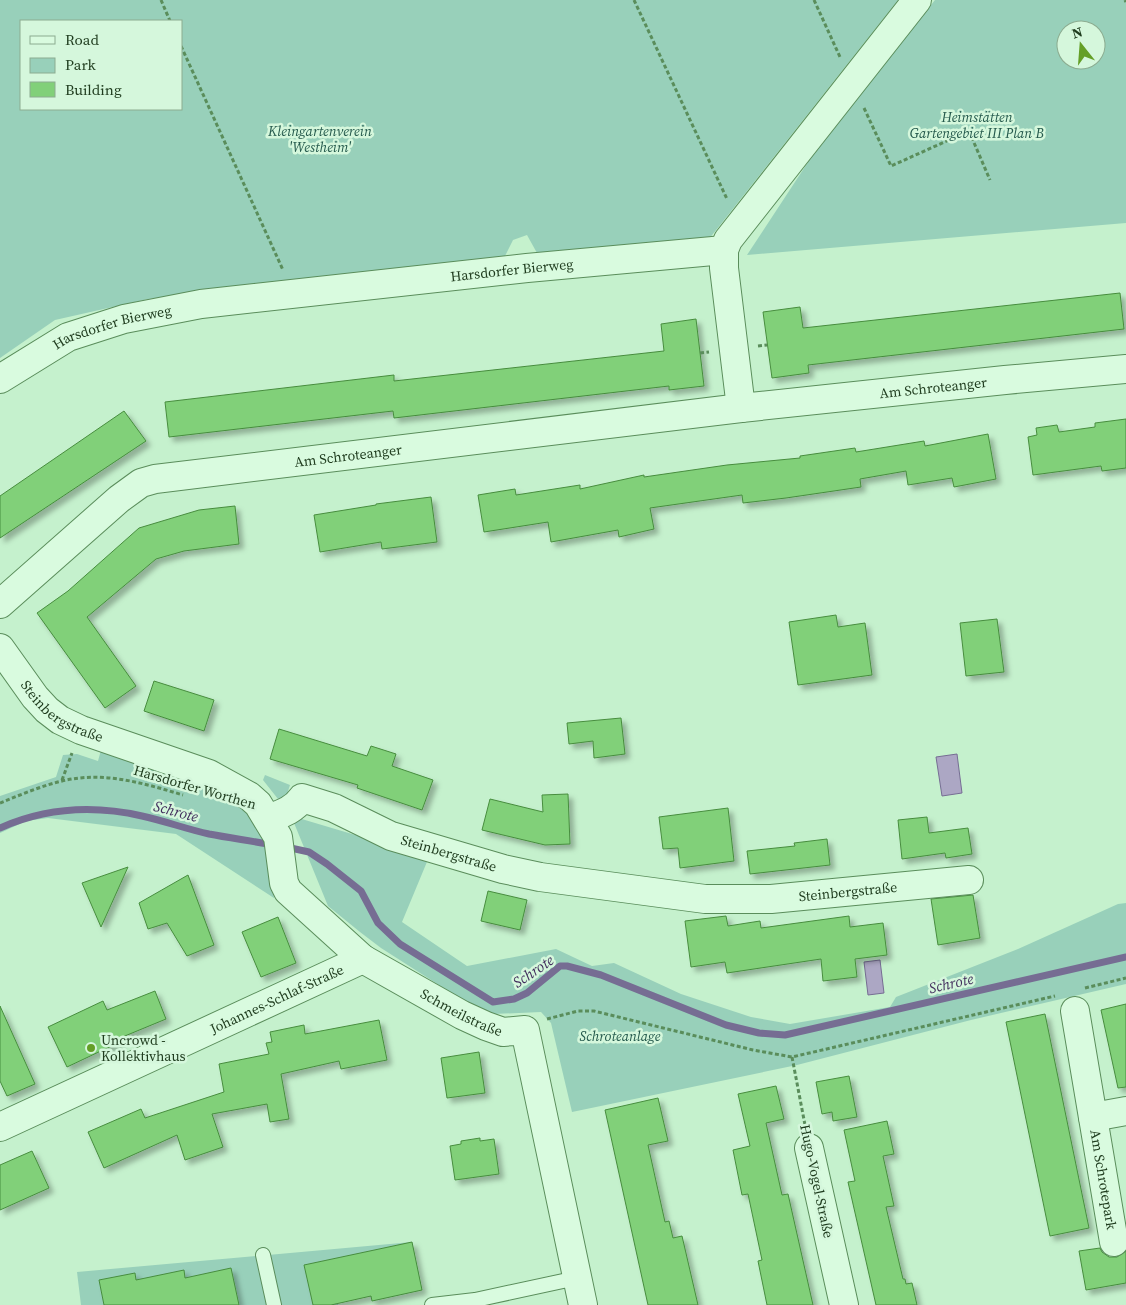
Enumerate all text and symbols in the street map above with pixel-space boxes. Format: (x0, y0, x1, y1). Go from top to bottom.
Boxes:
legend (20, 20, 182, 110)
north arrow (1056, 20, 1106, 70)
text: N (1069, 22, 1085, 44)
text: Road (65, 29, 99, 50)
text: Park (65, 54, 97, 75)
text: Building (65, 79, 122, 100)
park label: Heimstätten Gartengebiet III Plan B (910, 107, 1044, 143)
park label: Kleingartenverein 'Westheim' (267, 121, 372, 157)
street label: Harsdorfer Bierweg (449, 254, 574, 286)
street label: Harsdorfer Bierweg (49, 300, 173, 354)
street label: Am Schroteanger (878, 372, 988, 403)
street label: Am Schroteanger (293, 439, 403, 472)
street label: Steinbergstraße (16, 676, 106, 747)
street label: Harsdorfer Worthen (131, 760, 259, 814)
water label: Schrote (151, 795, 201, 827)
street label: Steinbergstraße (399, 830, 499, 877)
street label: Steinbergstraße (798, 877, 898, 906)
water label: Schrote (508, 950, 558, 992)
street label: Johannes-Schlaf-Straße (206, 959, 347, 1039)
water label: Schrote (927, 968, 975, 998)
street label: Schmeilstraße (417, 984, 505, 1041)
park label: Schroteanlage (580, 1026, 661, 1046)
place label: Uncrowd - Kollektivhaus (101, 1030, 186, 1066)
marker: Uncrowd - Kollektivhaus (85, 1042, 97, 1054)
street label: Hugo-Vogel-Straße (795, 1122, 839, 1240)
street label: Am Schrotepark (1085, 1128, 1122, 1231)

